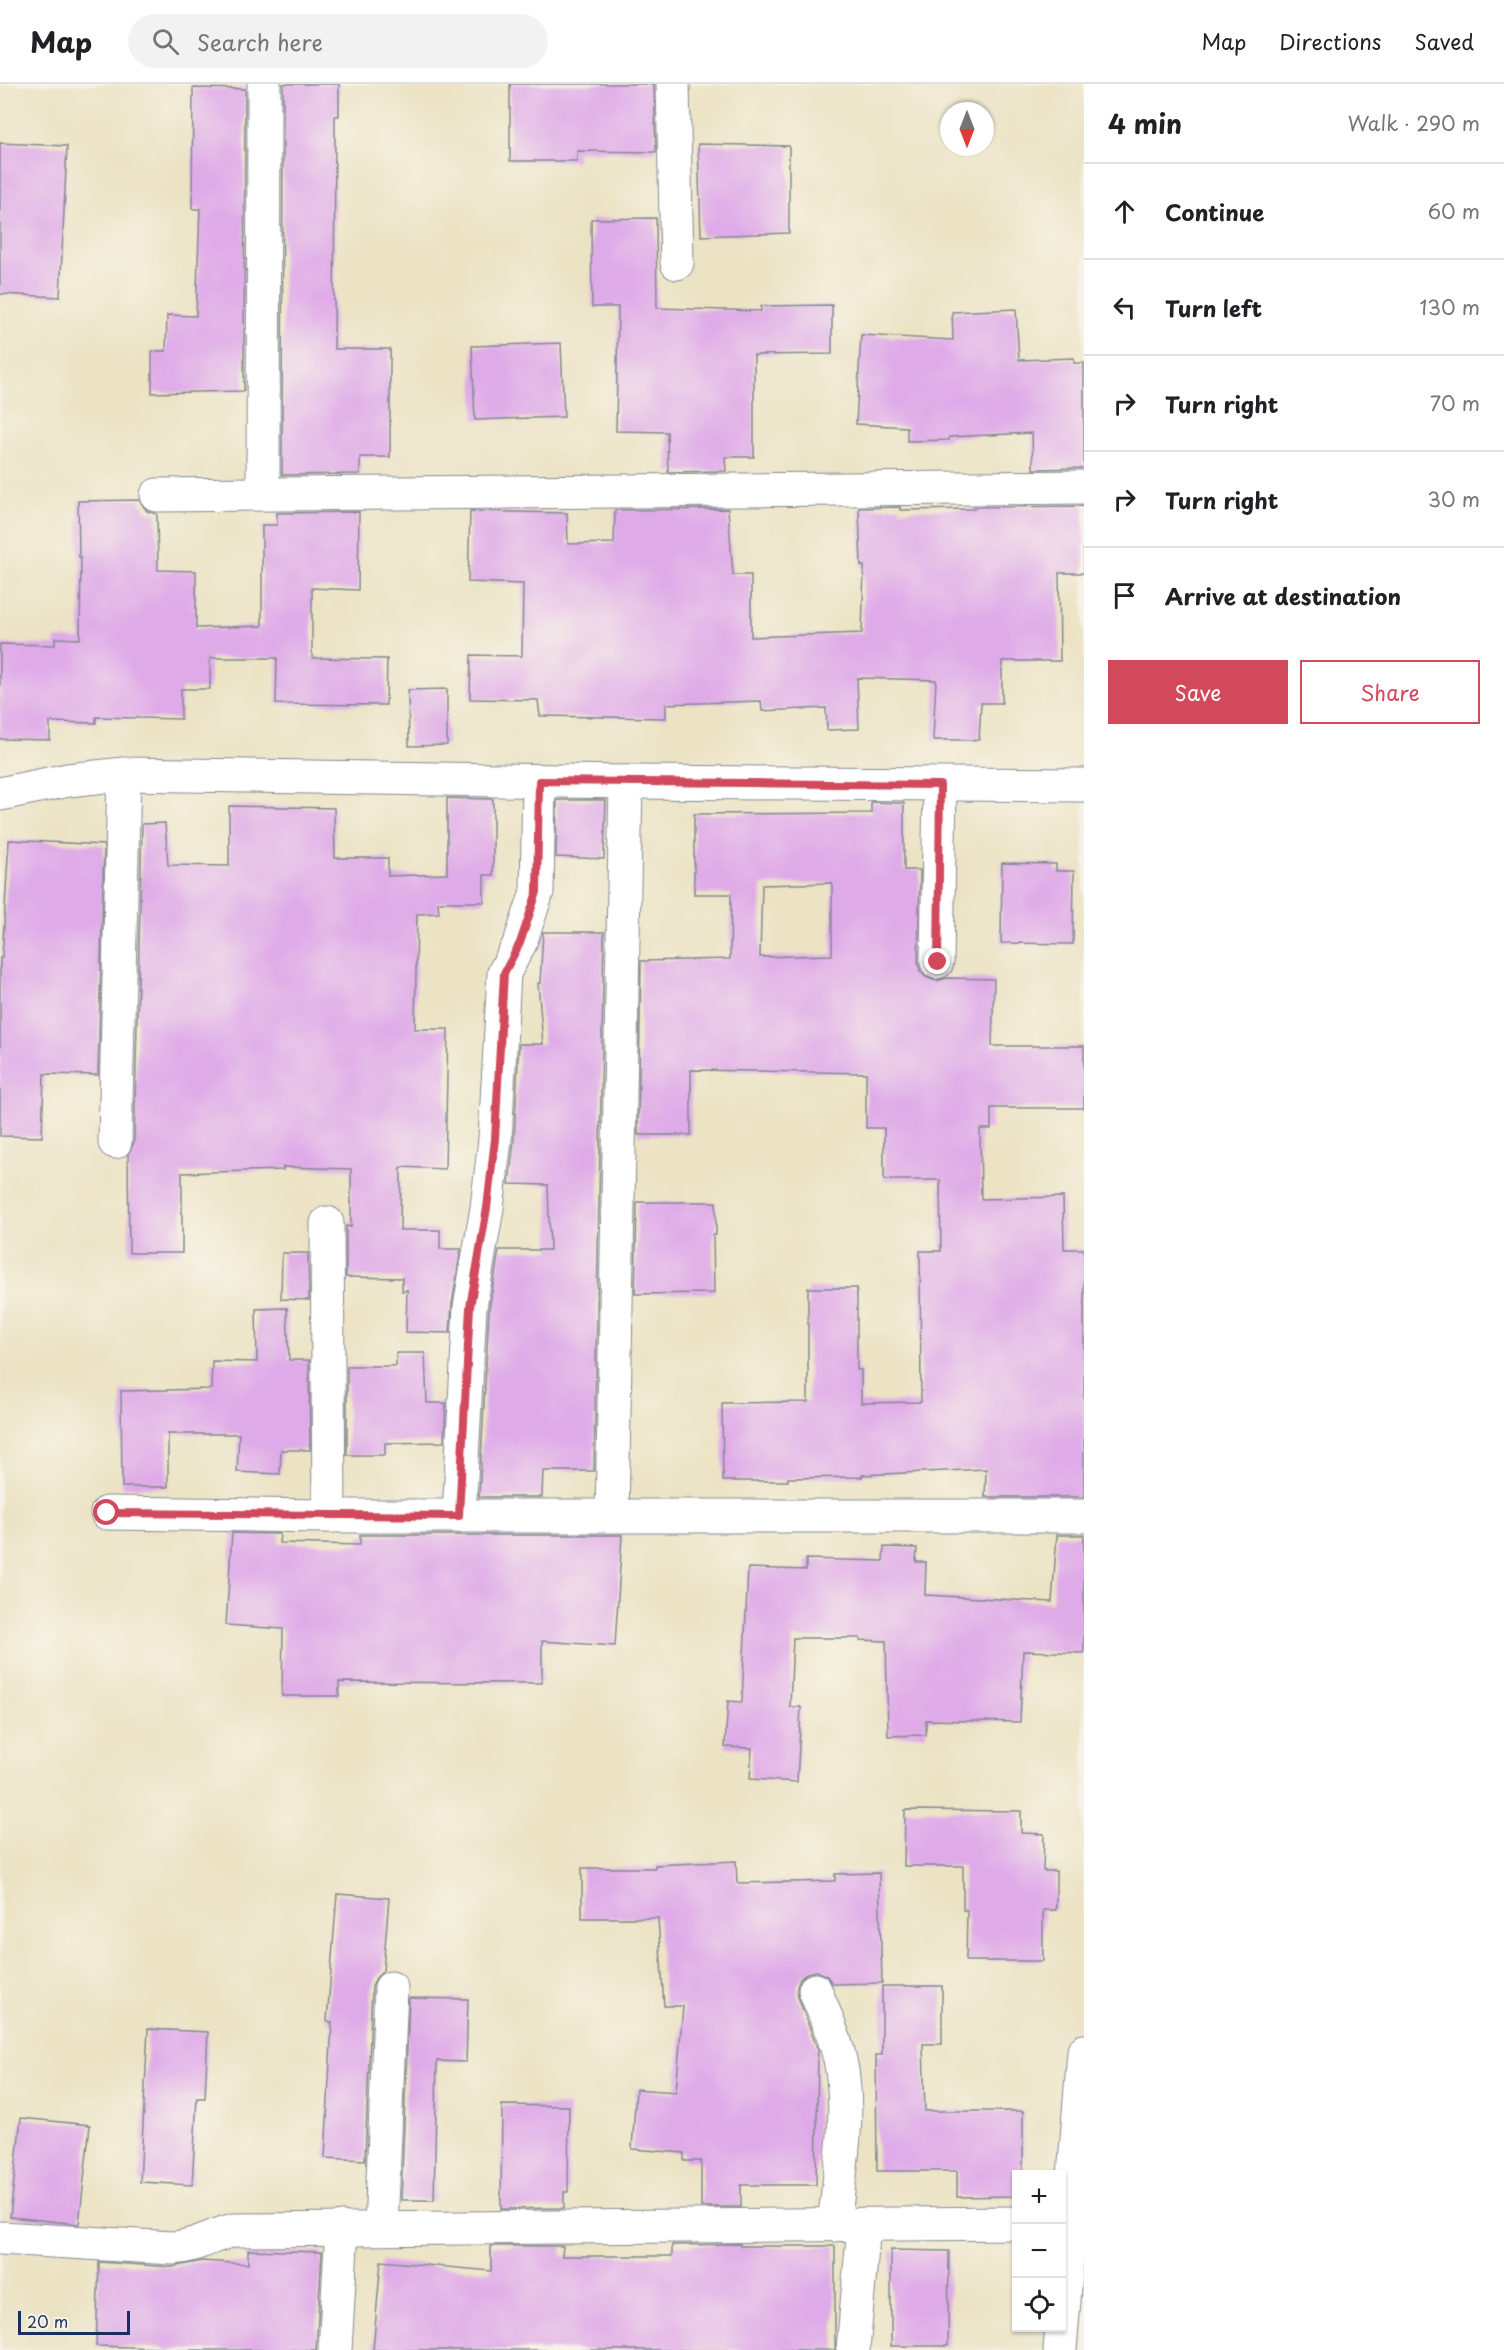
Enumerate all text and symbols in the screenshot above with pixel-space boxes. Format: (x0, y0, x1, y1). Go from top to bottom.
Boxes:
search box (128, 14, 548, 68)
text: Map (30, 20, 92, 63)
icon: search (149, 25, 182, 58)
text: Search here (197, 25, 323, 58)
text: Map (1201, 25, 1246, 57)
text: Directions (1279, 25, 1381, 57)
text: Saved (1414, 25, 1474, 57)
north arrow (940, 102, 994, 156)
text: 4 min (1108, 104, 1182, 143)
text: Walk · 290 m (1348, 108, 1480, 138)
icon: ahead (1108, 195, 1141, 228)
text: Continue (1165, 195, 1264, 228)
text: 60 m (1428, 196, 1480, 226)
icon: left (1108, 291, 1141, 324)
text: Turn left (1165, 291, 1262, 324)
text: 130 m (1420, 292, 1480, 322)
icon: right (1108, 387, 1141, 420)
text: Turn right (1165, 387, 1278, 420)
text: 70 m (1430, 388, 1480, 418)
icon: right (1108, 483, 1141, 516)
text: Turn right (1165, 483, 1278, 516)
text: 30 m (1427, 484, 1480, 514)
icon: arrive (1108, 579, 1141, 612)
text: Arrive at destination (1165, 579, 1401, 612)
button: Save (1108, 660, 1288, 724)
button: Share (1300, 660, 1480, 724)
route end (924, 948, 950, 974)
route start (93, 1499, 119, 1525)
map controls (1012, 2170, 1066, 2332)
button: + (1012, 2170, 1066, 2224)
button: − (1012, 2224, 1066, 2278)
button: locate (1012, 2278, 1066, 2332)
scale bar (18, 2308, 130, 2336)
text: 20 m (27, 2309, 68, 2333)

